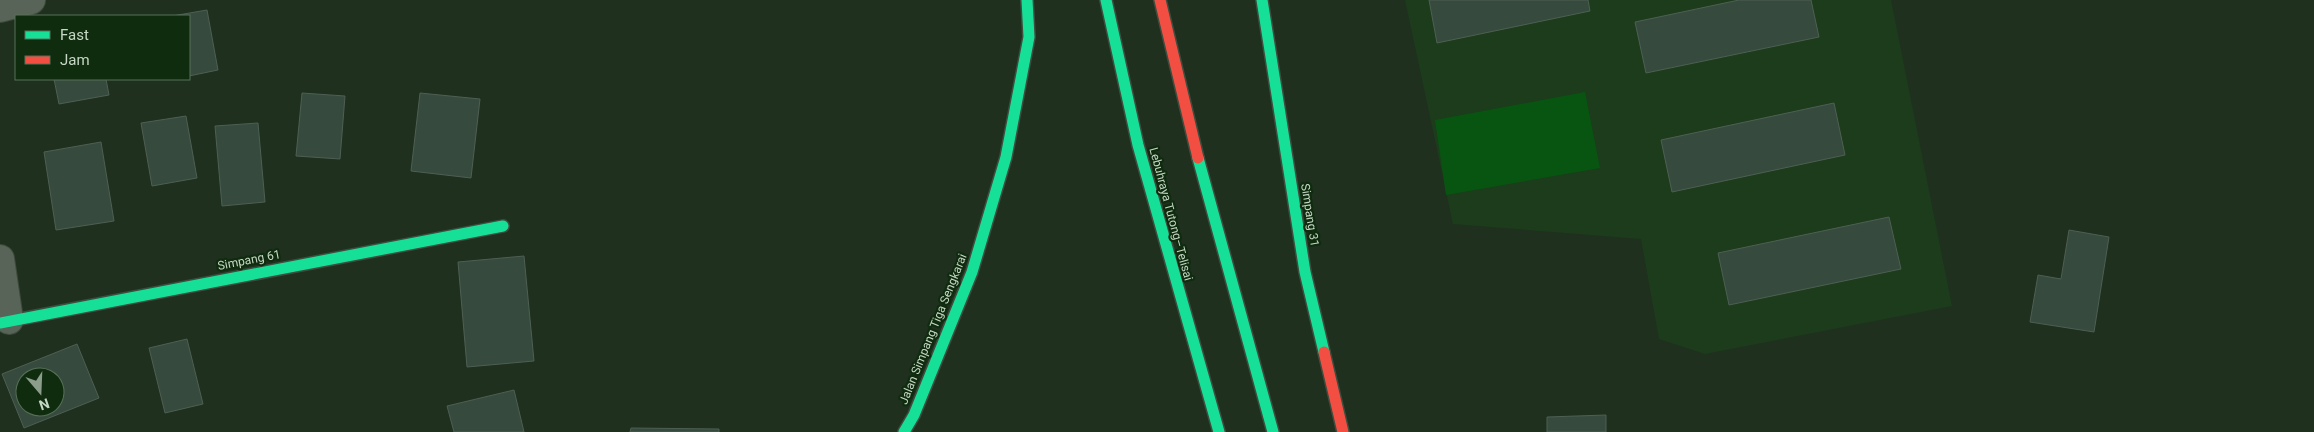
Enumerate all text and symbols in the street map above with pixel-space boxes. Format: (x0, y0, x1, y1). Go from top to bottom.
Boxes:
legend (15, 15, 190, 80)
text: Fast (60, 26, 89, 44)
text: Jam (60, 51, 90, 69)
street label: Lebuhraya Tutong–Telisai (1146, 146, 1196, 282)
street label: Simpang 31 (1298, 182, 1322, 248)
street label: Simpang 61 (216, 247, 282, 273)
street label: Jalan Simpang Tiga Sengkarai (896, 252, 970, 406)
north arrow (15, 367, 65, 417)
text: N (37, 395, 52, 413)

